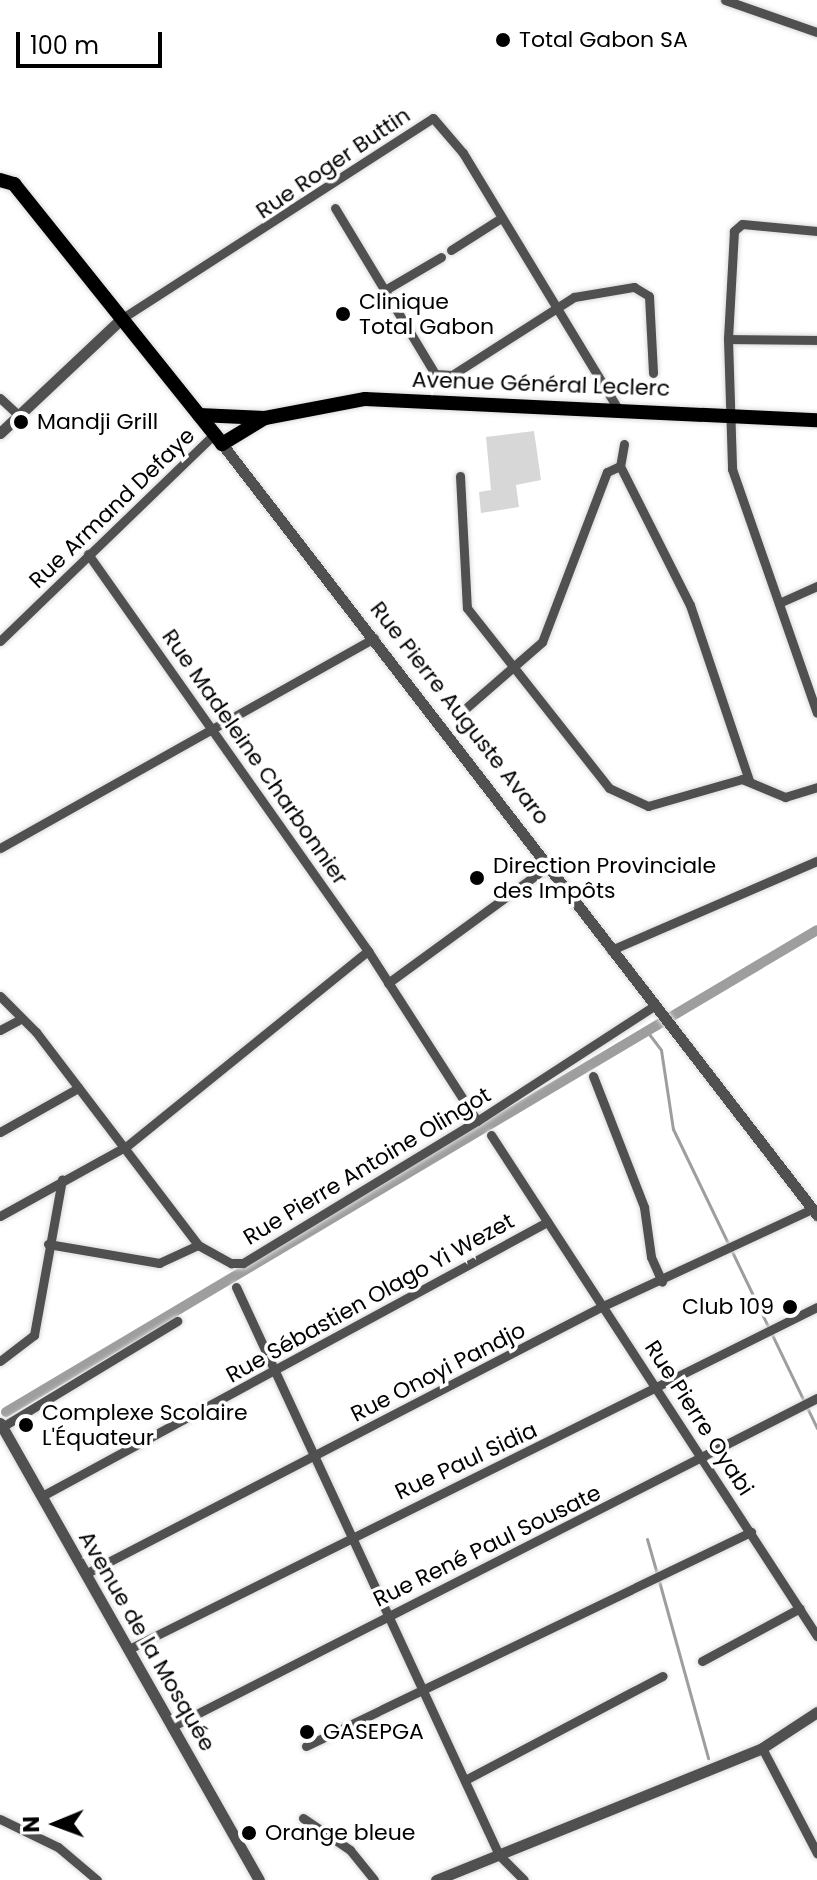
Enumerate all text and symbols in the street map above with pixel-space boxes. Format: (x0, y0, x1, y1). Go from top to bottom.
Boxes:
scale bar (20, 16, 166, 66)
place label: Total Gabon SA (519, 27, 688, 53)
text: 100 m (30, 29, 99, 62)
marker: Total Gabon SA (494, 31, 512, 49)
street label: Rue Roger Buttin (251, 102, 415, 224)
place label: Clinique Total Gabon (359, 288, 494, 340)
marker: Clinique Total Gabon (334, 305, 352, 323)
street label: Avenue Général Leclerc (411, 366, 671, 402)
place label: Mandji Grill (37, 409, 158, 435)
marker: Mandji Grill (12, 413, 30, 431)
street label: Rue Armand Defaye (24, 422, 200, 594)
street label: Rue Pierre Auguste Avaro (365, 596, 555, 830)
street label: Rue Madeleine Charbonnier (156, 624, 354, 890)
place label: Direction Provinciale des Impôts (493, 852, 716, 904)
marker: Direction Provinciale des Impôts (468, 869, 486, 887)
street label: Rue Pierre Antoine Olingot (239, 1082, 495, 1250)
street label: Rue Sébastien Olago Yi Wezet (221, 1208, 519, 1388)
place label: Club 109 (682, 1294, 774, 1320)
marker: Club 109 (781, 1298, 799, 1316)
street label: Rue Onoyi Pandjo (346, 1317, 530, 1427)
street label: Rue Pierre Oyabi (639, 1336, 759, 1500)
place label: Complexe Scolaire L'Équateur (42, 1399, 248, 1450)
marker: Complexe Scolaire L'Équateur (17, 1416, 35, 1434)
street label: Rue Paul Sidia (391, 1417, 541, 1505)
street label: Rue René Paul Sousate (369, 1479, 605, 1613)
street label: Avenue de la Mosquée (73, 1526, 221, 1756)
place label: GASEPGA (323, 1719, 424, 1745)
marker: GASEPGA (298, 1723, 316, 1741)
north arrow (16, 1784, 96, 1864)
text: N (16, 1816, 47, 1833)
place label: Orange bleue (265, 1820, 415, 1846)
marker: Orange bleue (240, 1824, 258, 1842)

